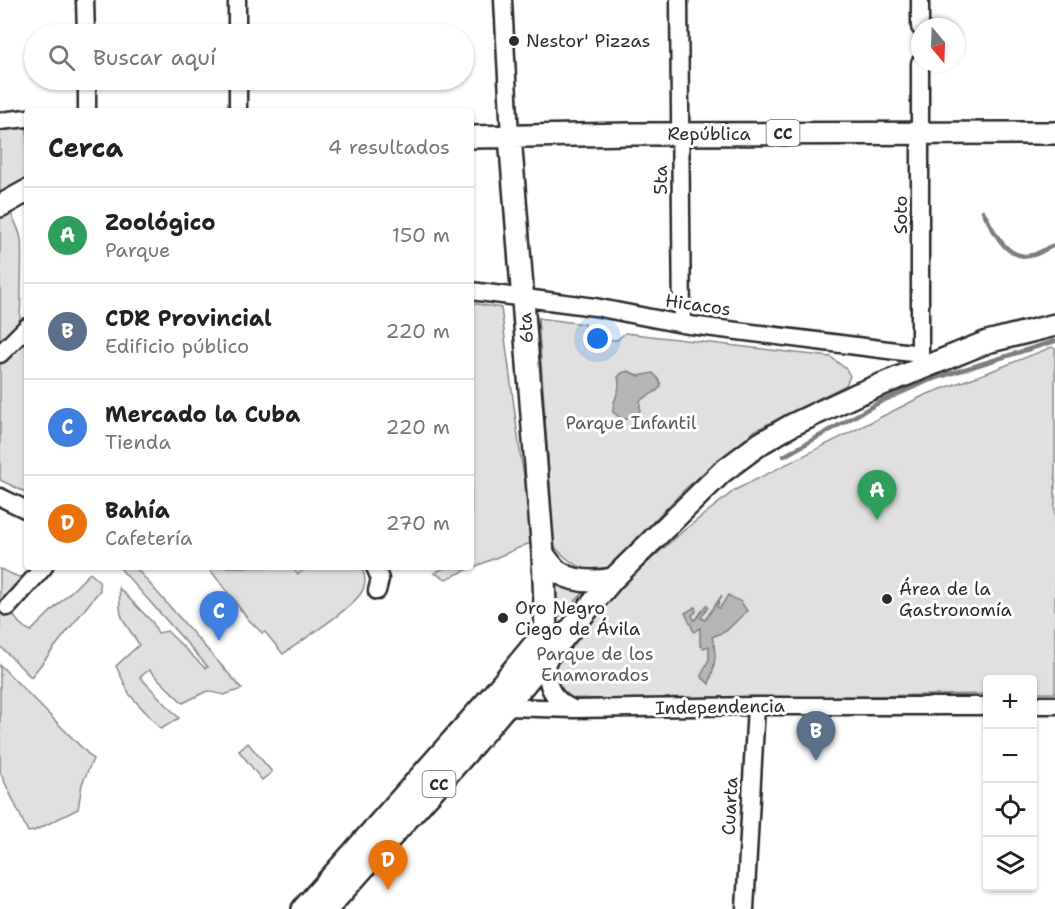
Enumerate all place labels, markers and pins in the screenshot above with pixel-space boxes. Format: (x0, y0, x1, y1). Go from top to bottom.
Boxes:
place label: Nestor' Pizzas (526, 29, 651, 53)
marker: Nestor' Pizzas (507, 34, 521, 48)
pin: A (858, 470, 896, 520)
place label: Área de la Gastronomía (899, 577, 1012, 622)
pin: C (200, 592, 238, 641)
marker: Área de la Gastronomía (880, 592, 894, 606)
place label: Oro Negro Ciego de Ávila (515, 596, 640, 641)
marker: Oro Negro Ciego de Ávila (496, 611, 510, 625)
pin: B (796, 712, 836, 761)
pin: D (368, 840, 408, 890)

